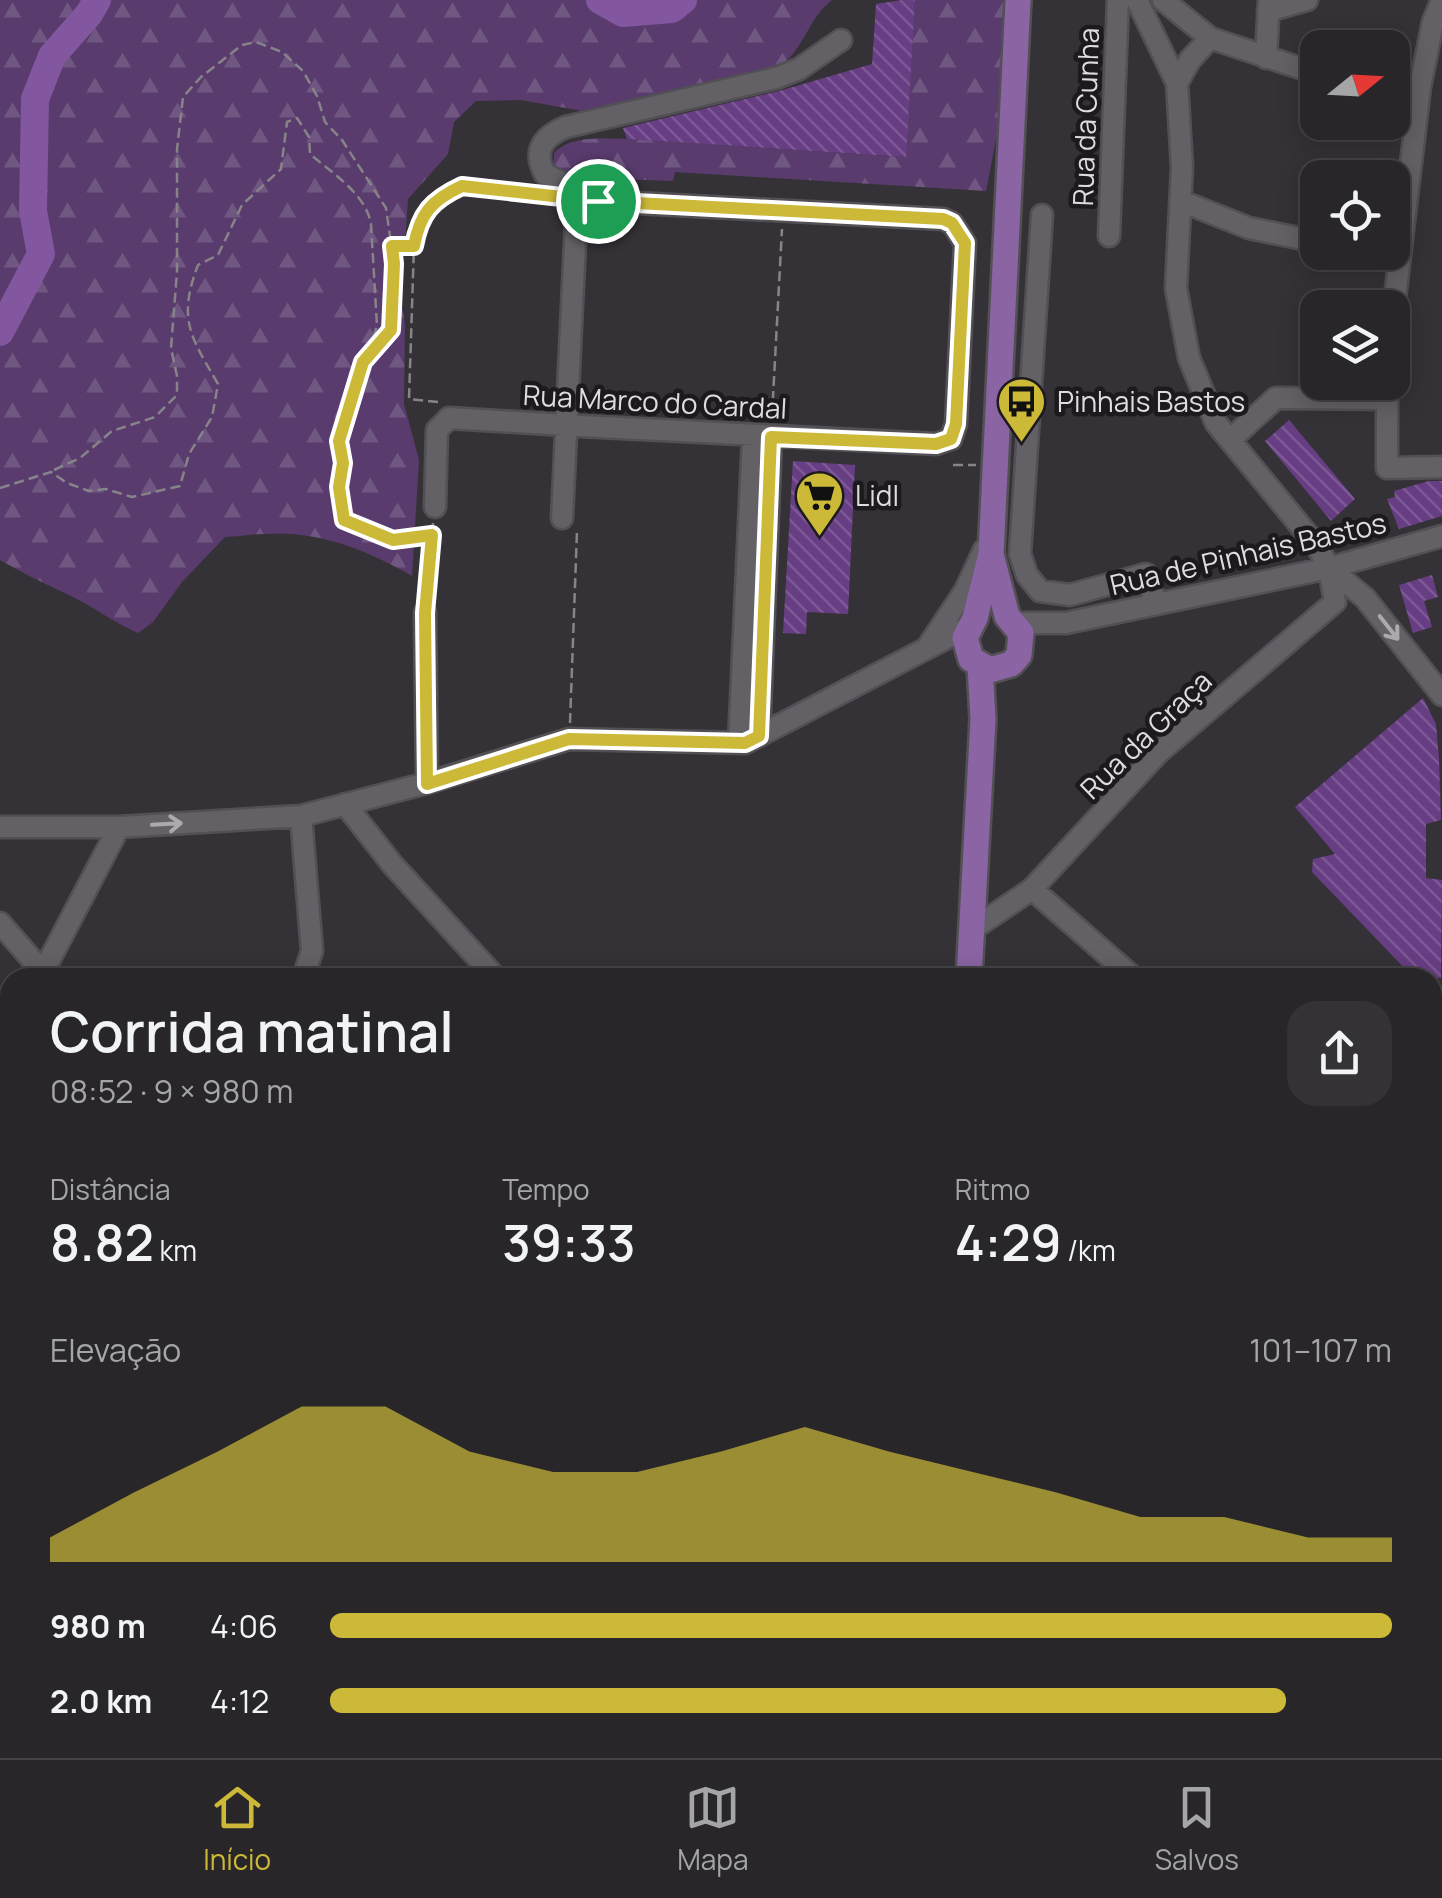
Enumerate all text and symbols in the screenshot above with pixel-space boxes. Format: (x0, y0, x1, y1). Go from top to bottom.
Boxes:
street label: Rua da Cunha (1063, 27, 1107, 207)
north arrow (1300, 30, 1410, 140)
map controls (1300, 30, 1410, 400)
pin (556, 159, 641, 244)
button: locate (1300, 160, 1410, 270)
icon: arrive (571, 174, 626, 229)
button: layers (1300, 290, 1410, 400)
street label: Rua Marco do Cardal (522, 375, 788, 427)
bus stop icon: Pinhais Bastos (996, 376, 1048, 444)
place label: Pinhais Bastos (1057, 382, 1245, 420)
supermarket icon: Lidl (794, 470, 846, 538)
place label: Lidl (855, 476, 899, 514)
street label: Rua de Pinhais Bastos (1106, 503, 1390, 603)
one-way arrow (1378, 614, 1399, 641)
street label: Rua da Graça (1071, 662, 1219, 807)
one-way arrow (151, 814, 183, 833)
text: Corrida matinal (50, 993, 454, 1069)
button: share (1287, 1001, 1392, 1106)
text: 08:52 · 9 × 980 m (50, 1069, 293, 1113)
text: Distância (50, 1170, 171, 1208)
text: Tempo (502, 1170, 590, 1208)
text: Ritmo (955, 1170, 1030, 1208)
text: 8.82 (50, 1208, 154, 1276)
text: 39:33 (502, 1208, 636, 1276)
text: 4:29 (955, 1208, 1062, 1276)
text: km (154, 1231, 197, 1269)
text: /km (1062, 1231, 1116, 1269)
text: Elevação (50, 1328, 181, 1372)
text: 101–107 m (1249, 1328, 1392, 1372)
text: 980 m (50, 1604, 146, 1648)
text: 4:06 (210, 1604, 278, 1648)
text: 2.0 km (50, 1679, 152, 1723)
text: 4:12 (210, 1679, 269, 1723)
tab: Início (203, 1780, 271, 1878)
tab: Mapa (677, 1780, 748, 1878)
tab: Salvos (1155, 1780, 1239, 1878)

